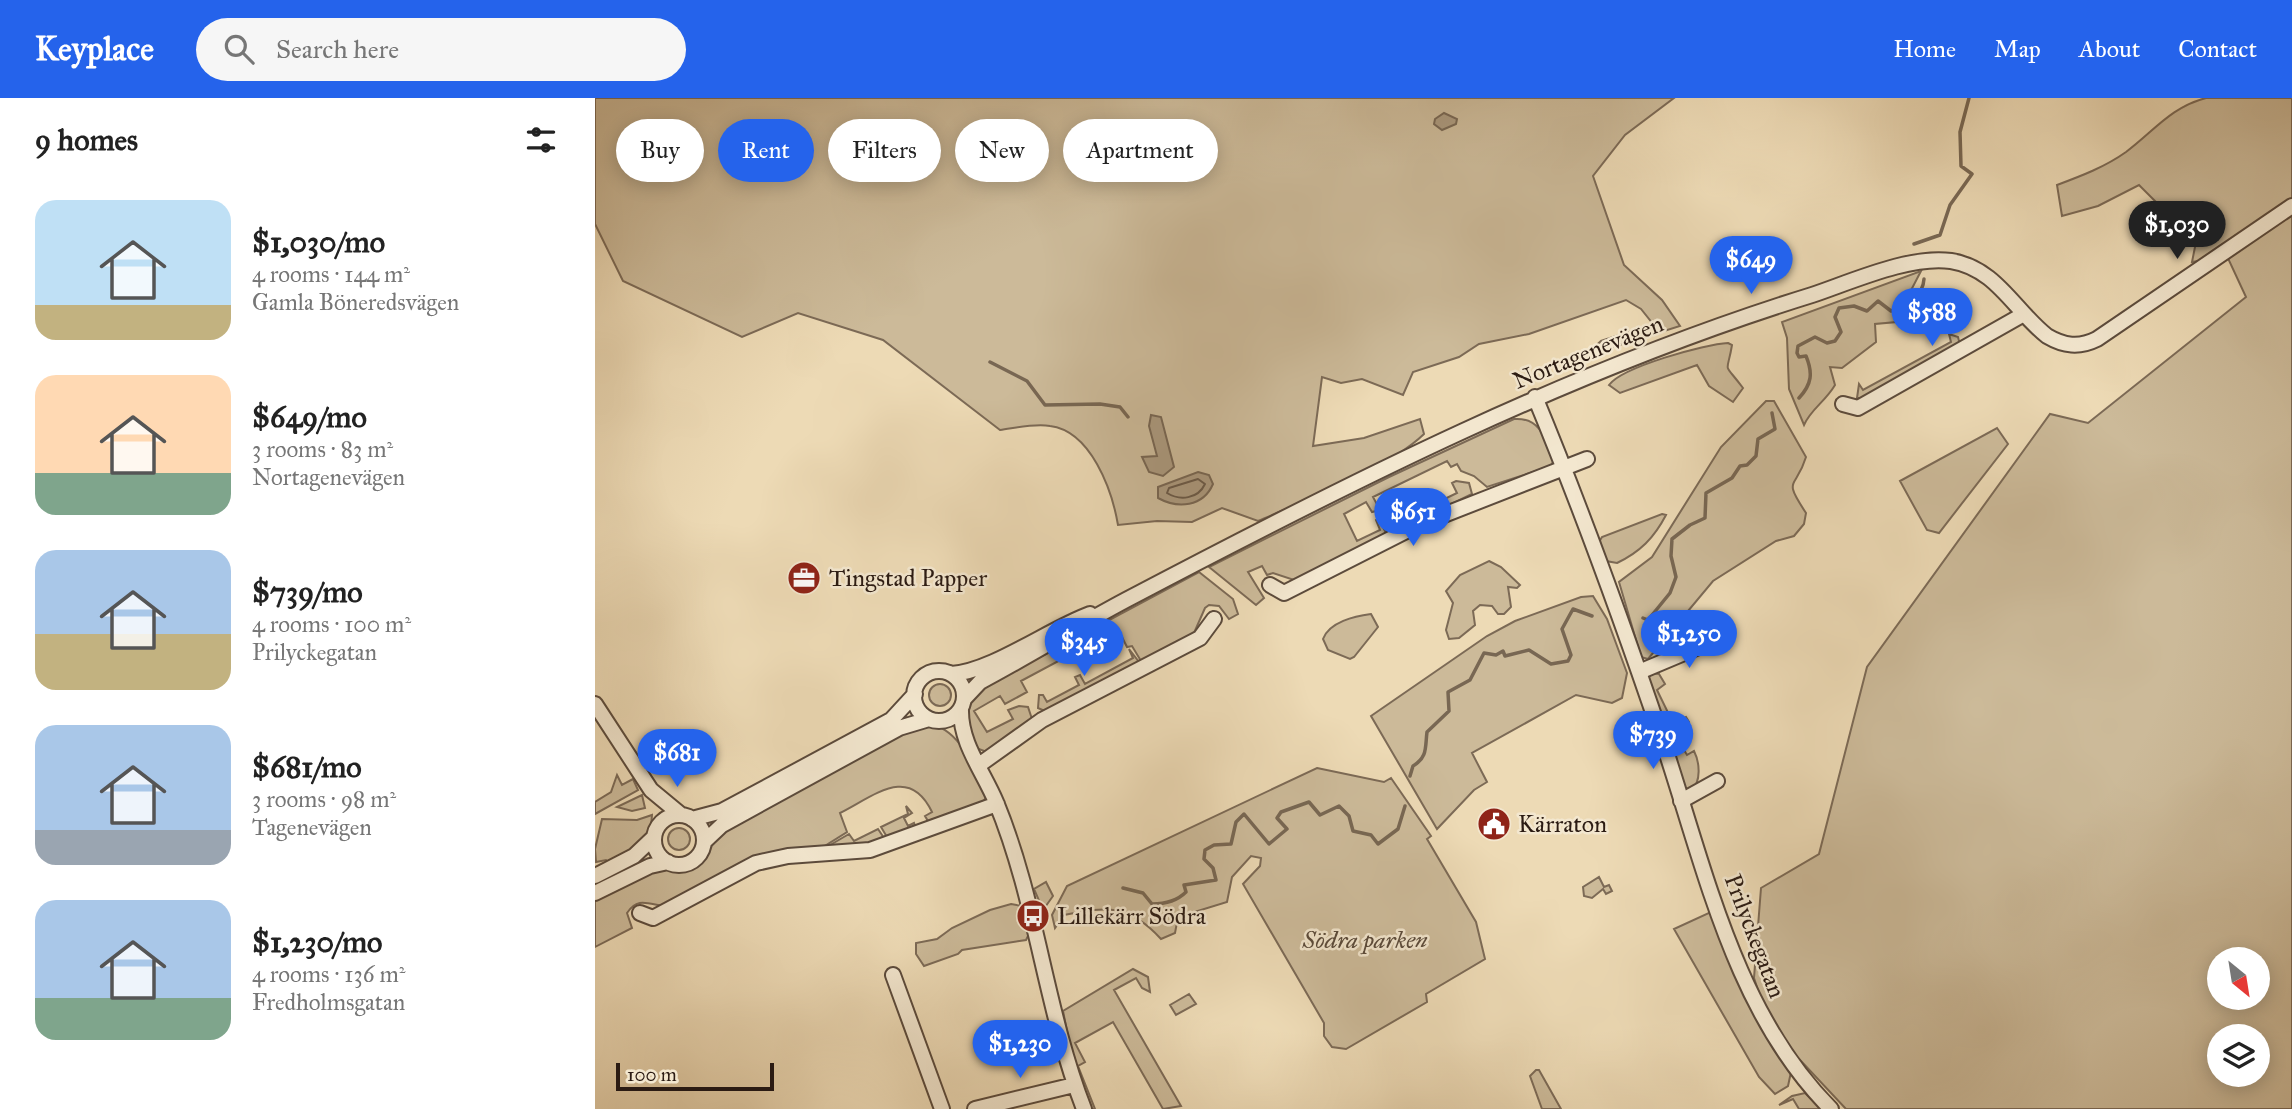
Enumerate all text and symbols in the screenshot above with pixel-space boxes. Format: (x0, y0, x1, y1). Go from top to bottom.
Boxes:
search box (196, 18, 686, 81)
text: Keyplace (35, 29, 154, 69)
icon: search (220, 30, 258, 68)
text: Search here (276, 33, 399, 65)
text: Home (1893, 34, 1956, 64)
text: Map (1994, 34, 2041, 64)
text: About (2079, 34, 2140, 64)
text: Contact (2178, 34, 2257, 64)
chip: Buy (616, 119, 704, 182)
chip: Rent (718, 119, 814, 182)
chip: Filters (828, 119, 941, 182)
chip: New (955, 119, 1049, 182)
chip: Apartment (1063, 119, 1218, 182)
icon: filters (522, 121, 560, 159)
text: 9 homes (35, 122, 138, 158)
pin: $1,030 (2120, 202, 2234, 261)
text: $1,030 (2145, 210, 2209, 238)
text: $1,030/mo (252, 224, 385, 260)
icon: home (91, 228, 175, 312)
pin: $649 (1710, 236, 1792, 296)
text: $649 (1726, 245, 1776, 273)
text: 4 rooms · 144 m² (252, 260, 410, 288)
text: Gamla Böneredsvägen (252, 288, 459, 316)
pin: $588 (1891, 288, 1973, 348)
text: $588 (1908, 297, 1956, 325)
street label: Nortagenevägen (1508, 308, 1668, 396)
text: $649/mo (252, 399, 367, 435)
icon: home (91, 403, 175, 487)
text: 3 rooms · 83 m² (252, 435, 393, 463)
text: Nortagenevägen (252, 463, 405, 491)
pin: $651 (1372, 489, 1454, 548)
text: $651 (1390, 497, 1436, 525)
office icon: Tingstad Papper (785, 559, 823, 597)
place label: Tingstad Papper (829, 563, 987, 593)
text: $739/mo (252, 574, 363, 610)
icon: home (91, 578, 175, 662)
text: 4 rooms · 100 m² (252, 610, 411, 638)
pin: $1,250 (1632, 610, 1746, 670)
pin: $345 (1043, 618, 1125, 678)
text: $1,250 (1657, 619, 1721, 647)
text: $345 (1061, 627, 1107, 655)
text: Prilyckegatan (252, 638, 377, 666)
pin: $739 (1612, 712, 1694, 771)
text: $739 (1629, 720, 1677, 748)
pin: $681 (636, 730, 718, 789)
text: $681 (654, 738, 700, 766)
text: $681/mo (252, 749, 362, 785)
icon: home (91, 753, 175, 837)
text: 3 rooms · 98 m² (252, 785, 396, 813)
public building icon: Kärraton (1475, 805, 1513, 843)
place label: Kärraton (1518, 809, 1607, 839)
text: Tagenevägen (252, 813, 372, 841)
street label: Prilyckegatan (1718, 870, 1792, 1002)
bus stop icon: Lillekärr Södra (1014, 897, 1052, 935)
place label: Lillekärr Södra (1057, 901, 1207, 931)
text: $1,230/mo (252, 924, 382, 960)
park label: Södra parken (1301, 925, 1428, 955)
icon: home (91, 928, 175, 1012)
north arrow (2207, 947, 2270, 1010)
map controls (2207, 947, 2270, 1087)
text: 4 rooms · 136 m² (252, 960, 405, 988)
text: Fredholmsgatan (252, 988, 405, 1016)
pin: $1,230 (963, 1020, 1077, 1080)
button: layers (2207, 1024, 2270, 1087)
text: $1,230 (989, 1029, 1051, 1057)
scale bar (616, 1060, 773, 1092)
text: 100 m (627, 1063, 677, 1086)

